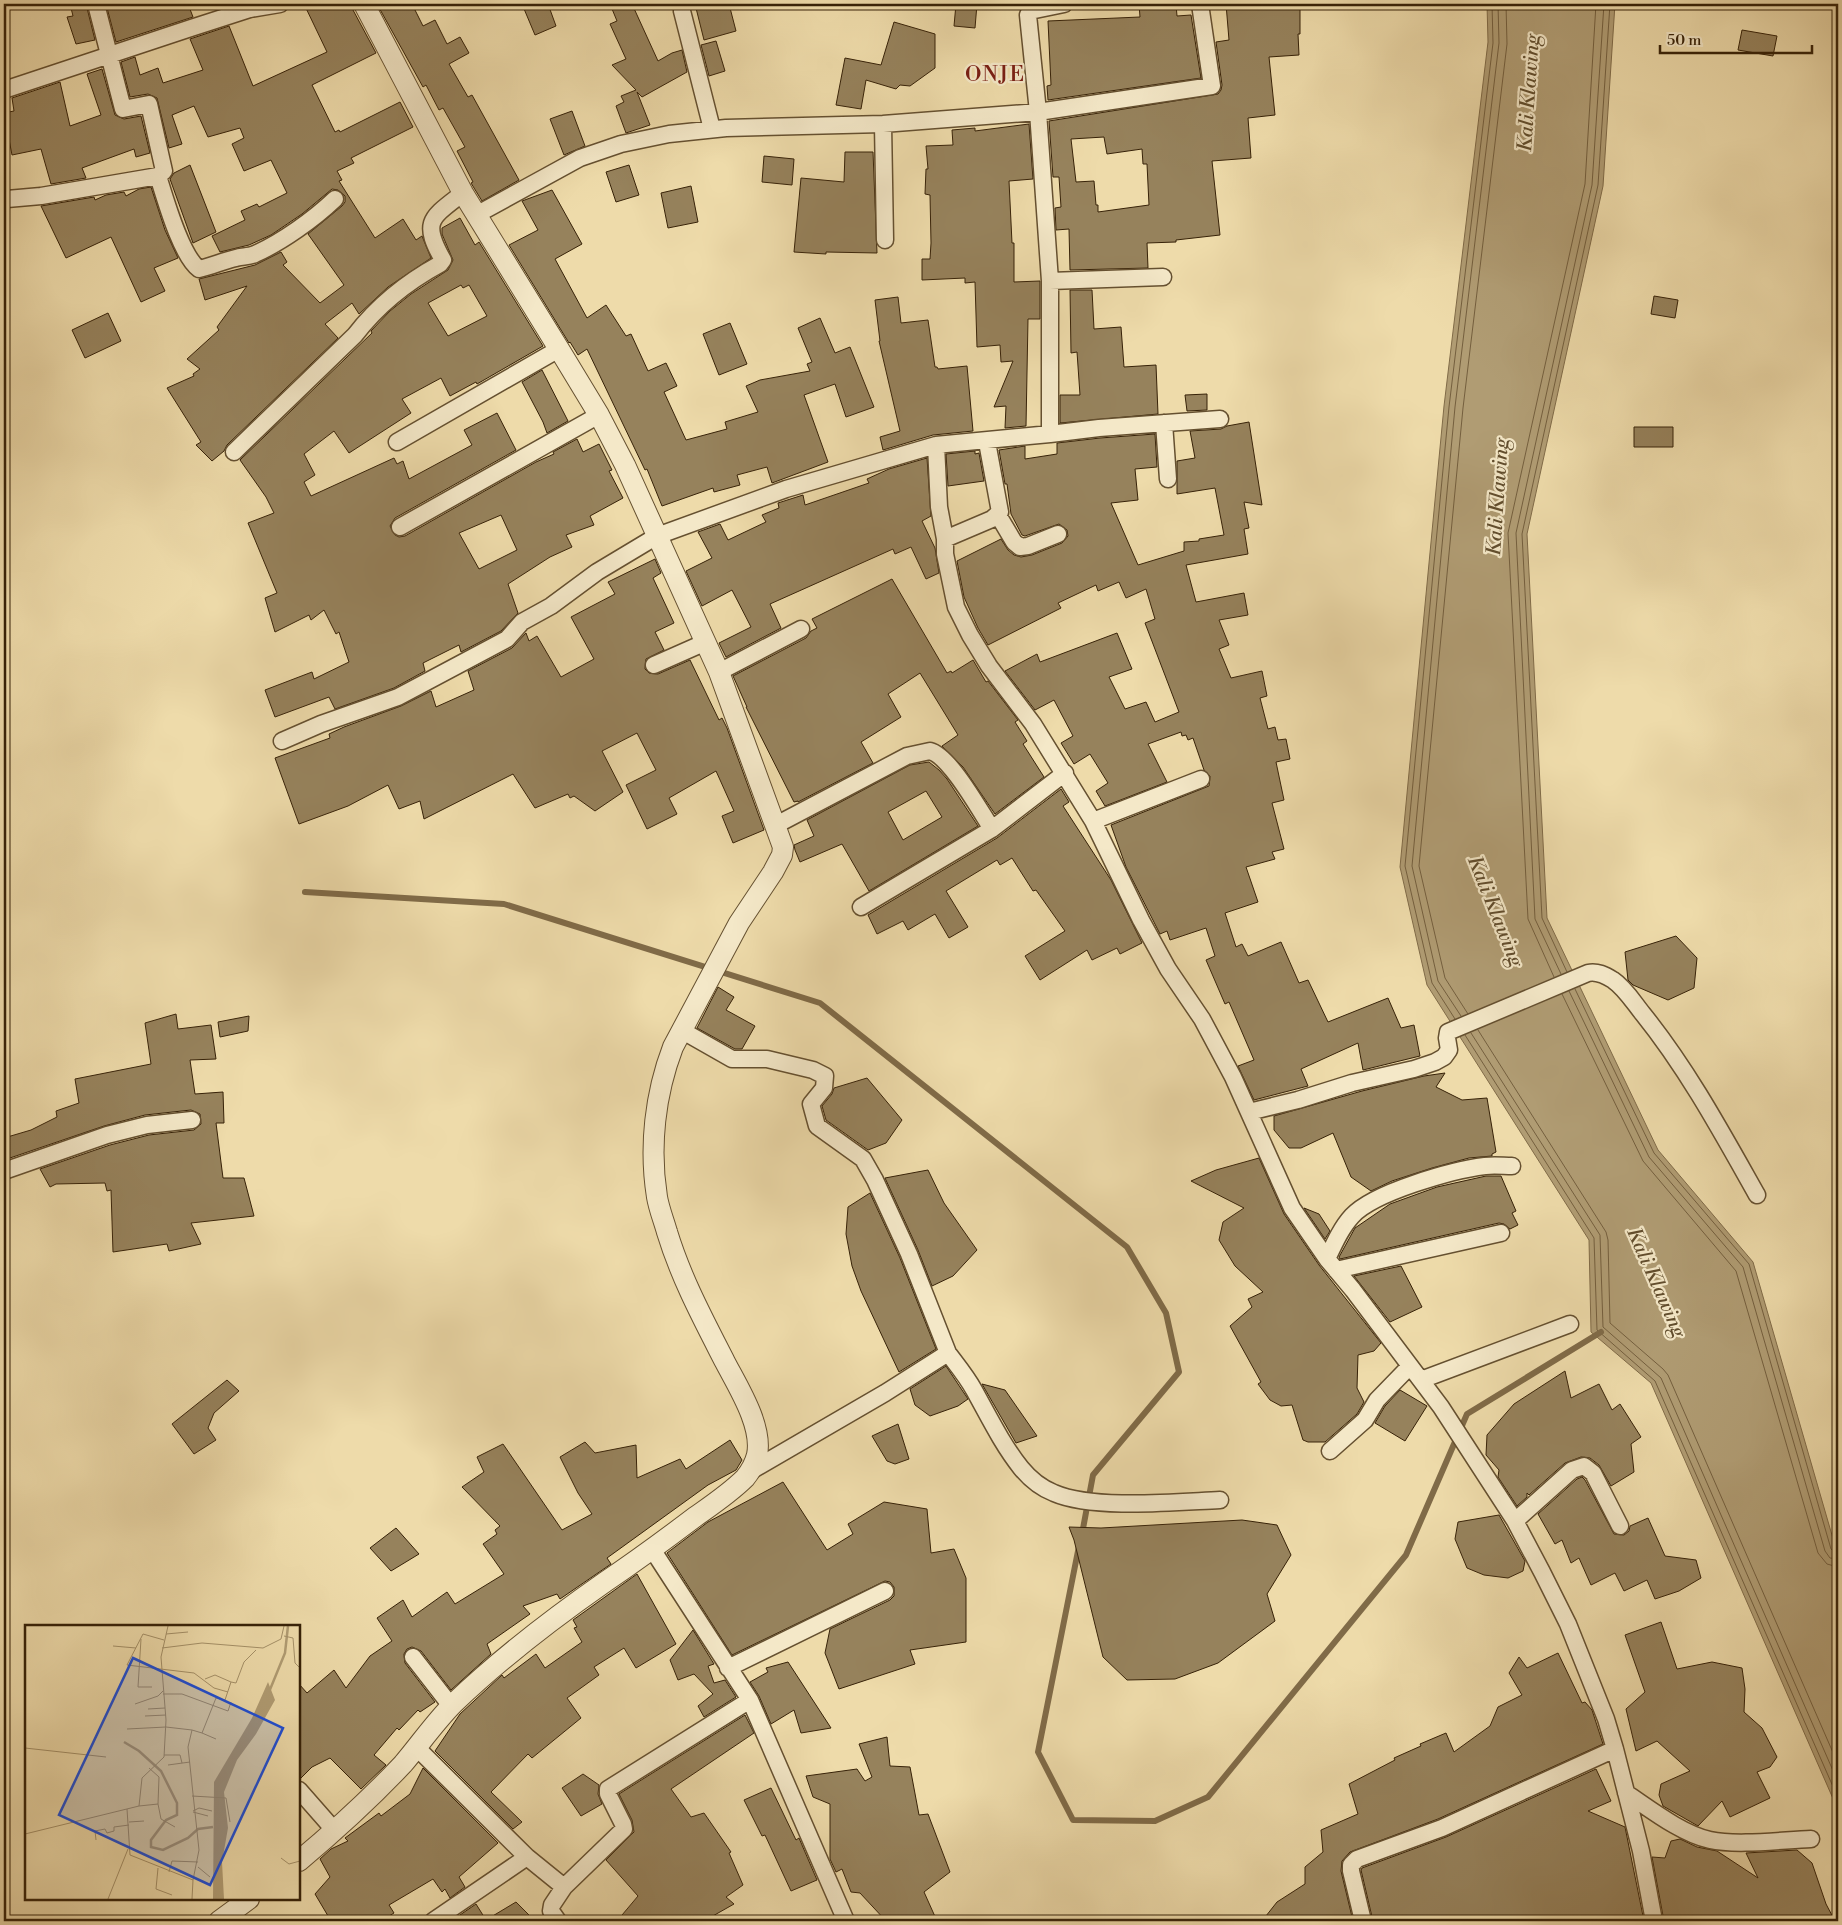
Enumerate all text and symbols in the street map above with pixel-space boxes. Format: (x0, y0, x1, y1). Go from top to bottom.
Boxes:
scale bar (1660, 22, 1812, 54)
text: 50 m (1667, 31, 1701, 50)
water label: Kali Klawing (1513, 32, 1546, 153)
district label: ONJE (965, 62, 1025, 88)
water label: Kali Klawing (1482, 436, 1515, 557)
water label: Kali Klawing (1461, 852, 1529, 972)
water label: Kali Klawing (1620, 1224, 1692, 1343)
inset map (25, 1625, 300, 1900)

